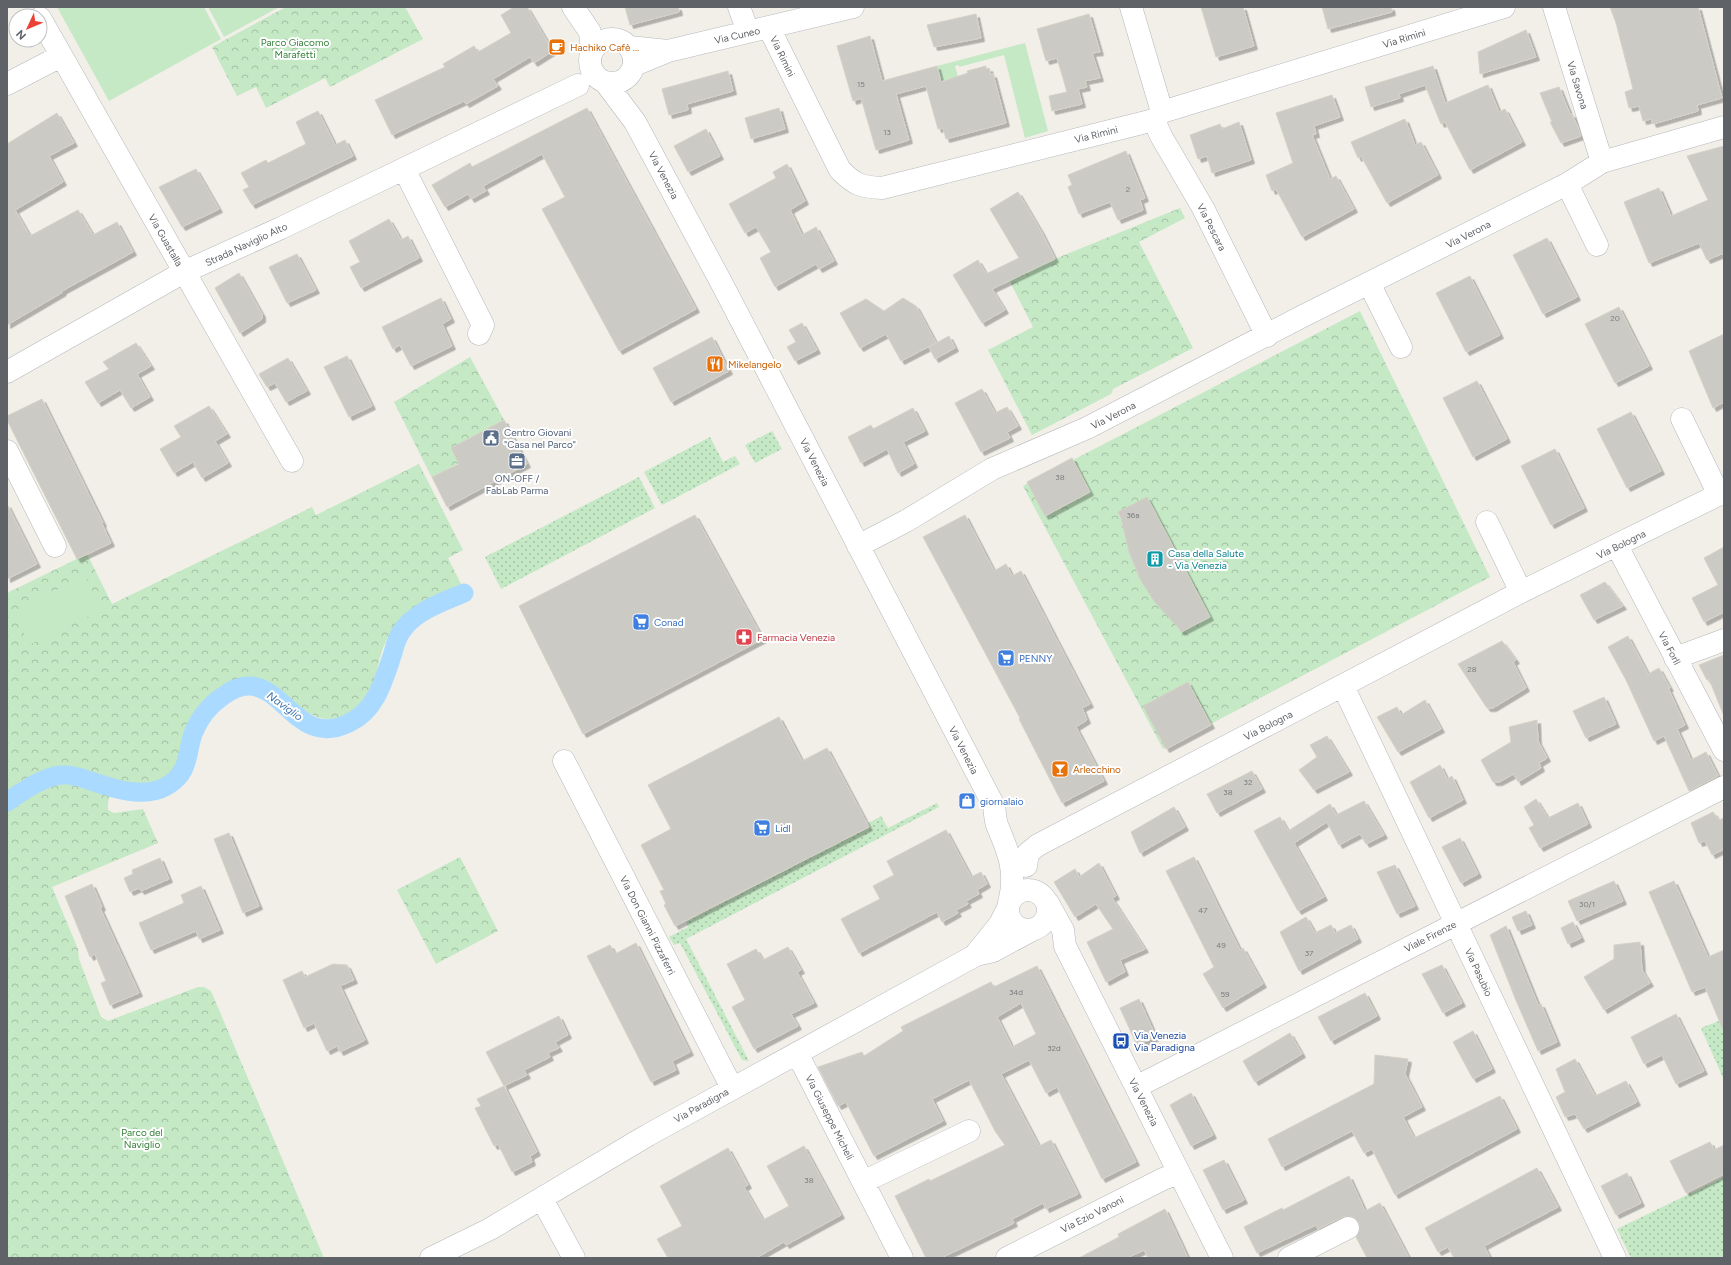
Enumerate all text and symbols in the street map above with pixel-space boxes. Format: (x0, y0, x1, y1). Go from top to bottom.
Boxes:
north arrow (8, 8, 48, 48)
street label: Via Cuneo (713, 24, 761, 47)
street label: Via Rimini (1381, 26, 1427, 51)
text: N (14, 27, 29, 42)
street label: Via Rimini (767, 34, 798, 79)
park label: Parco Giacomo Marafetti (261, 36, 329, 61)
cafe icon: Hachiko Cafè ... (547, 37, 567, 57)
place label: Hachiko Cafè ... (570, 41, 639, 54)
street label: Via Savona (1564, 60, 1591, 111)
house number: 15 (857, 79, 865, 89)
street label: Via Rimini (1073, 123, 1119, 146)
house number: 13 (883, 127, 891, 137)
street label: Via Venezia (646, 149, 682, 201)
house number: 2 (1126, 184, 1130, 194)
street label: Via Pescara (1194, 201, 1229, 253)
street label: Via Guastalla (145, 212, 186, 269)
street label: Via Verona (1444, 218, 1493, 251)
street label: Strada Naviglio Alto (203, 220, 290, 269)
house number: 20 (1610, 313, 1620, 323)
restaurant icon: Mikelangelo (705, 354, 725, 374)
place label: Mikelangelo (728, 358, 781, 371)
street label: Via Verona (1089, 399, 1138, 432)
place label: Centro Giovani "Casa nel Parco" (504, 426, 576, 451)
public building icon: Centro Giovani "Casa nel Parco" (481, 428, 501, 448)
street label: Via Venezia (797, 436, 832, 488)
office icon: ON-OFF / FabLab Parma (507, 451, 527, 471)
place label: ON-OFF / FabLab Parma (486, 472, 548, 497)
house number: 38 (1055, 472, 1065, 482)
house number: 36a (1127, 510, 1139, 520)
street label: Via Bologna (1594, 527, 1648, 562)
place label: Casa della Salute - Via Venezia (1168, 547, 1245, 572)
building icon: Casa della Salute - Via Venezia (1145, 549, 1165, 569)
supermarket icon: Conad (631, 612, 651, 632)
place label: Conad (654, 616, 684, 629)
pharmacy icon: Farmacia Venezia (734, 627, 754, 647)
street label: Via Forlì (1655, 629, 1684, 668)
place label: Farmacia Venezia (757, 631, 835, 644)
supermarket icon: PENNY (996, 648, 1016, 668)
place label: PENNY (1019, 652, 1052, 665)
house number: 28 (1467, 664, 1477, 674)
water label: Naviglio (264, 689, 306, 724)
street label: Via Bologna (1242, 708, 1295, 743)
street label: Via Venezia (946, 724, 981, 776)
bar icon: Arlecchino (1050, 759, 1070, 779)
place label: Arlecchino (1073, 763, 1121, 776)
house number: 32 (1244, 777, 1252, 787)
house number: 38 (1223, 787, 1233, 797)
shop icon: giornalaio (957, 791, 977, 811)
place label: giornalaio (980, 795, 1024, 808)
supermarket icon: Lidl (752, 818, 772, 838)
place label: Lidl (775, 822, 791, 835)
street label: Via Don Gianni Pizzaferri (617, 873, 678, 977)
house number: 30/1 (1579, 899, 1595, 909)
house number: 47 (1198, 905, 1208, 915)
street label: Viale Firenze (1402, 917, 1459, 955)
house number: 49 (1216, 940, 1226, 950)
street label: Via Pasubio (1462, 946, 1495, 999)
house number: 37 (1305, 948, 1314, 958)
house number: 34d (1009, 987, 1023, 997)
house number: 59 (1220, 989, 1230, 999)
place label: Via Venezia Via Paradigna (1134, 1029, 1195, 1054)
bus stop icon: Via Venezia Via Paradigna (1111, 1031, 1131, 1051)
house number: 32d (1047, 1043, 1061, 1053)
street label: Via Giuseppe Micheli (802, 1072, 857, 1162)
street label: Via Venezia (1126, 1076, 1161, 1128)
street label: Via Paradigna (671, 1085, 731, 1126)
park label: Parco del Naviglio (121, 1126, 163, 1151)
house number: 38 (804, 1175, 814, 1185)
street label: Via Ezio Vanoni (1058, 1193, 1126, 1236)

